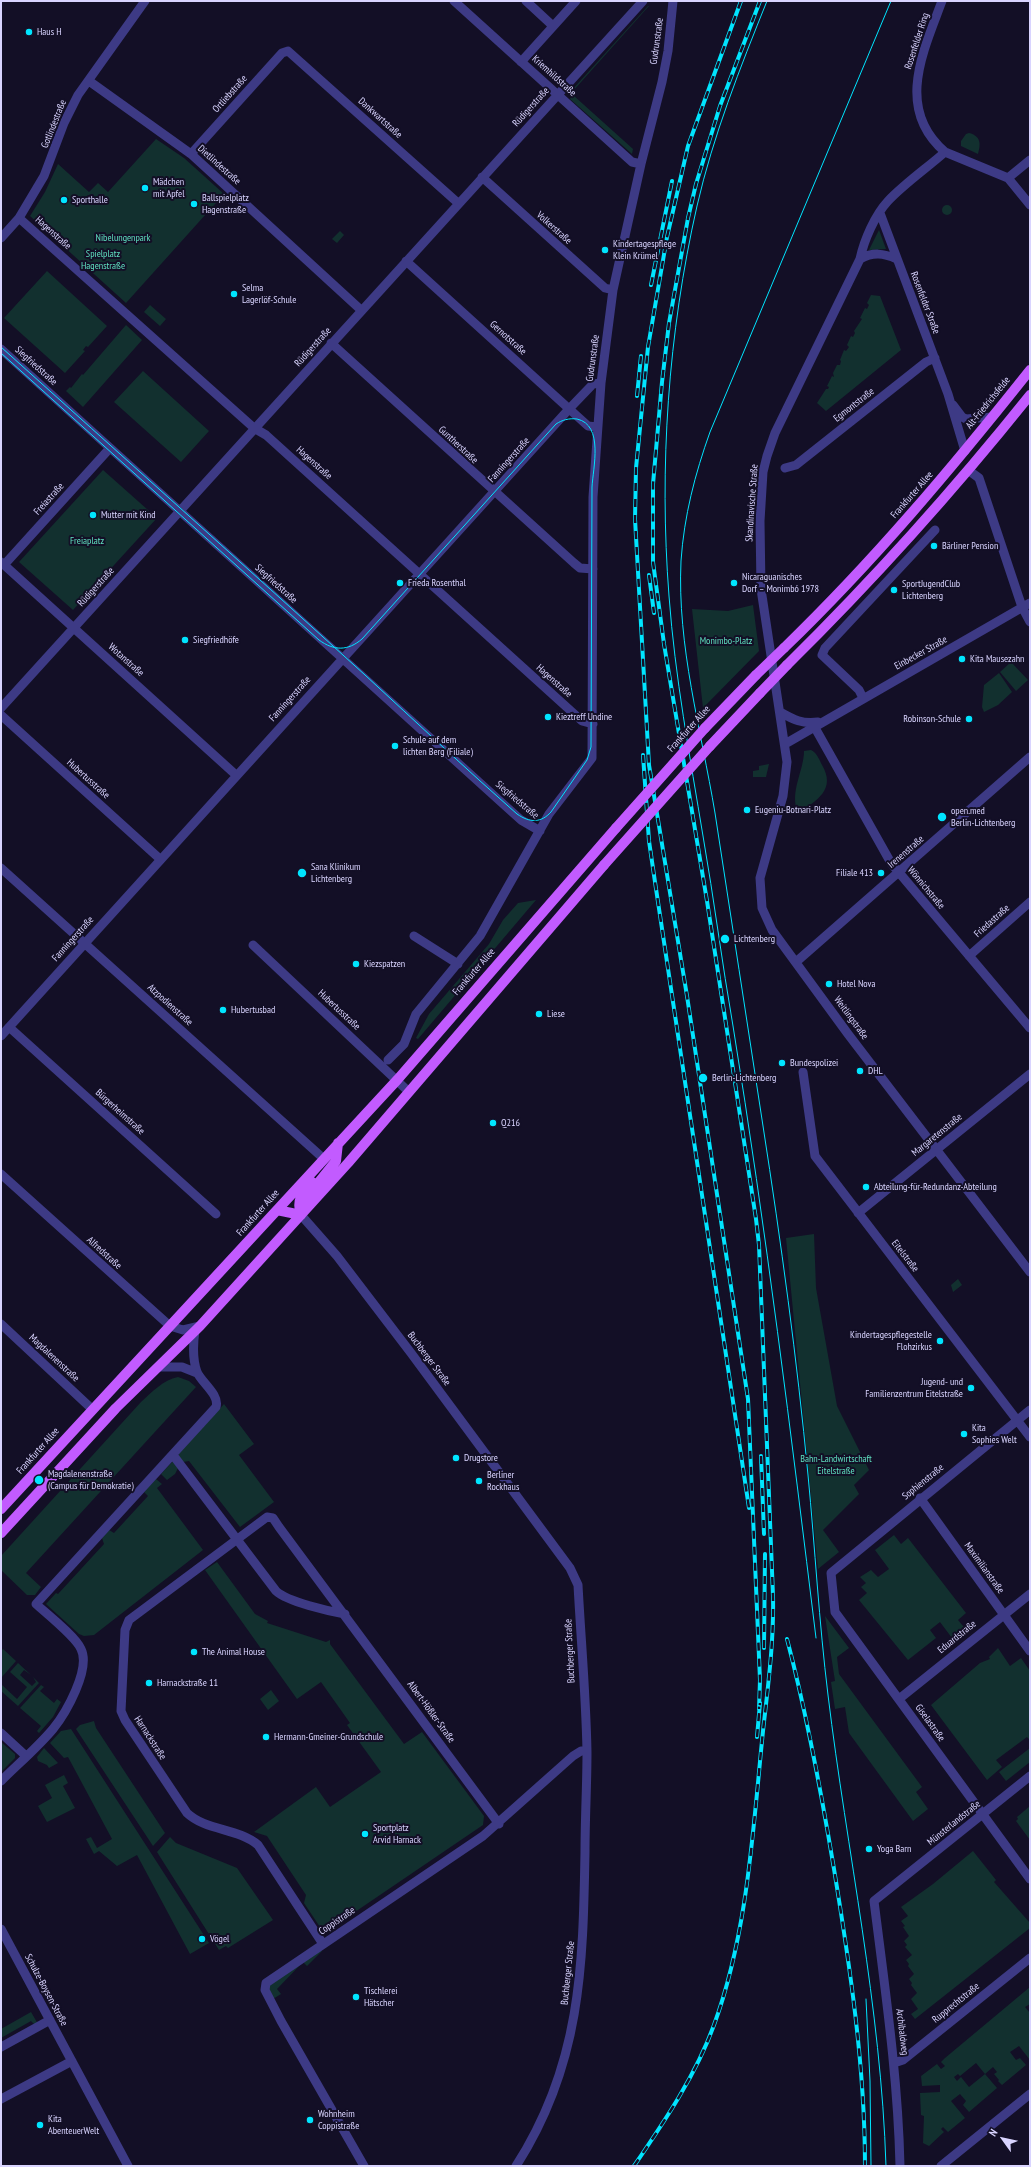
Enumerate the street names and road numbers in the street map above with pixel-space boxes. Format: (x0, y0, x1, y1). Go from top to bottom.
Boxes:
street label: Rosenfelder Ring (902, 11, 932, 71)
street label: Gudrunstraße (648, 17, 666, 65)
street label: Kriemhildstraße (529, 53, 579, 99)
street label: Ortliebstraße (210, 73, 250, 115)
street label: Rüdigerstraße (510, 85, 552, 129)
street label: Dankwartstraße (356, 95, 404, 141)
street label: Gotlindestraße (39, 98, 69, 150)
street label: Dietlindestraße (195, 143, 243, 187)
street label: Volkerstraße (534, 209, 574, 247)
street label: Hagenstraße (33, 214, 73, 252)
street label: Rosenfelder Straße (908, 270, 942, 336)
street label: Gernotstraße (487, 318, 529, 358)
street label: Rüdigerstraße (292, 325, 334, 369)
street label: Gudrunstraße (584, 334, 602, 382)
street label: Siegfriedstraße (12, 344, 60, 388)
street label: Alt-Friedrichsfelde (963, 374, 1013, 432)
street label: Egmontstraße (831, 385, 877, 425)
street label: Guntherstraße (436, 424, 480, 466)
street label: Fanningerstraße (486, 435, 532, 485)
street label: Hagenstraße (294, 444, 334, 482)
street label: Skandinavische Straße (743, 464, 761, 542)
street label: Frankfurter Allee (888, 469, 936, 521)
street label: Freiastraße (31, 480, 67, 518)
street label: Siegfriedstraße (252, 562, 300, 606)
street label: Rüdigerstraße (75, 565, 117, 609)
street label: Einbecker Straße (893, 634, 949, 672)
street label: Wotanstraße (106, 641, 146, 679)
street label: Hagenstraße (534, 662, 574, 700)
street label: Fanningerstraße (267, 674, 313, 724)
street label: Frankfurter Allee (665, 703, 713, 755)
street label: Hubertusstraße (64, 757, 112, 801)
street label: Siegfriedstraße (493, 778, 541, 822)
street label: Irenenstraße (885, 833, 927, 871)
street label: Wönnichstraße (905, 864, 947, 912)
street label: Friedastraße (972, 902, 1012, 940)
street label: Fanningerstraße (50, 914, 96, 964)
street label: Frankfurter Allee (450, 946, 498, 998)
street label: Atzpodienstraße (145, 982, 195, 1028)
street label: Hubertusstraße (315, 987, 363, 1033)
street label: Weitlingstraße (831, 994, 871, 1042)
street label: Bürgerheimstraße (93, 1087, 147, 1137)
street label: Margaretenstraße (909, 1111, 965, 1159)
street label: Frankfurter Allee (234, 1187, 282, 1239)
street label: Alfredstraße (84, 1234, 124, 1272)
street label: Eitelstraße (889, 1238, 921, 1274)
street label: Buchberger Straße (405, 1330, 453, 1388)
street label: Magdalenenstraße (26, 1332, 82, 1384)
street label: Frankfurter Allee (14, 1425, 62, 1477)
street label: Sophienstraße (900, 1462, 946, 1502)
street label: Maximilianstraße (961, 1540, 1007, 1596)
street label: Eduardstraße (935, 1618, 979, 1656)
street label: Buchberger Straße (562, 1619, 578, 1683)
street label: Albert-Hößler-Straße (405, 1679, 457, 1745)
street label: Giselastraße (913, 1702, 947, 1744)
street label: Harnackstraße (131, 1714, 169, 1762)
street label: Münsterlandstraße (925, 1798, 983, 1848)
street label: Coppistraße (316, 1904, 358, 1938)
street label: Buchberger Straße (559, 1940, 577, 2006)
street label: Schulze-Boysen-Straße (22, 1952, 70, 2028)
street label: Rupprechtstraße (930, 1980, 982, 2026)
street label: Archibaldweg (893, 2008, 911, 2056)

